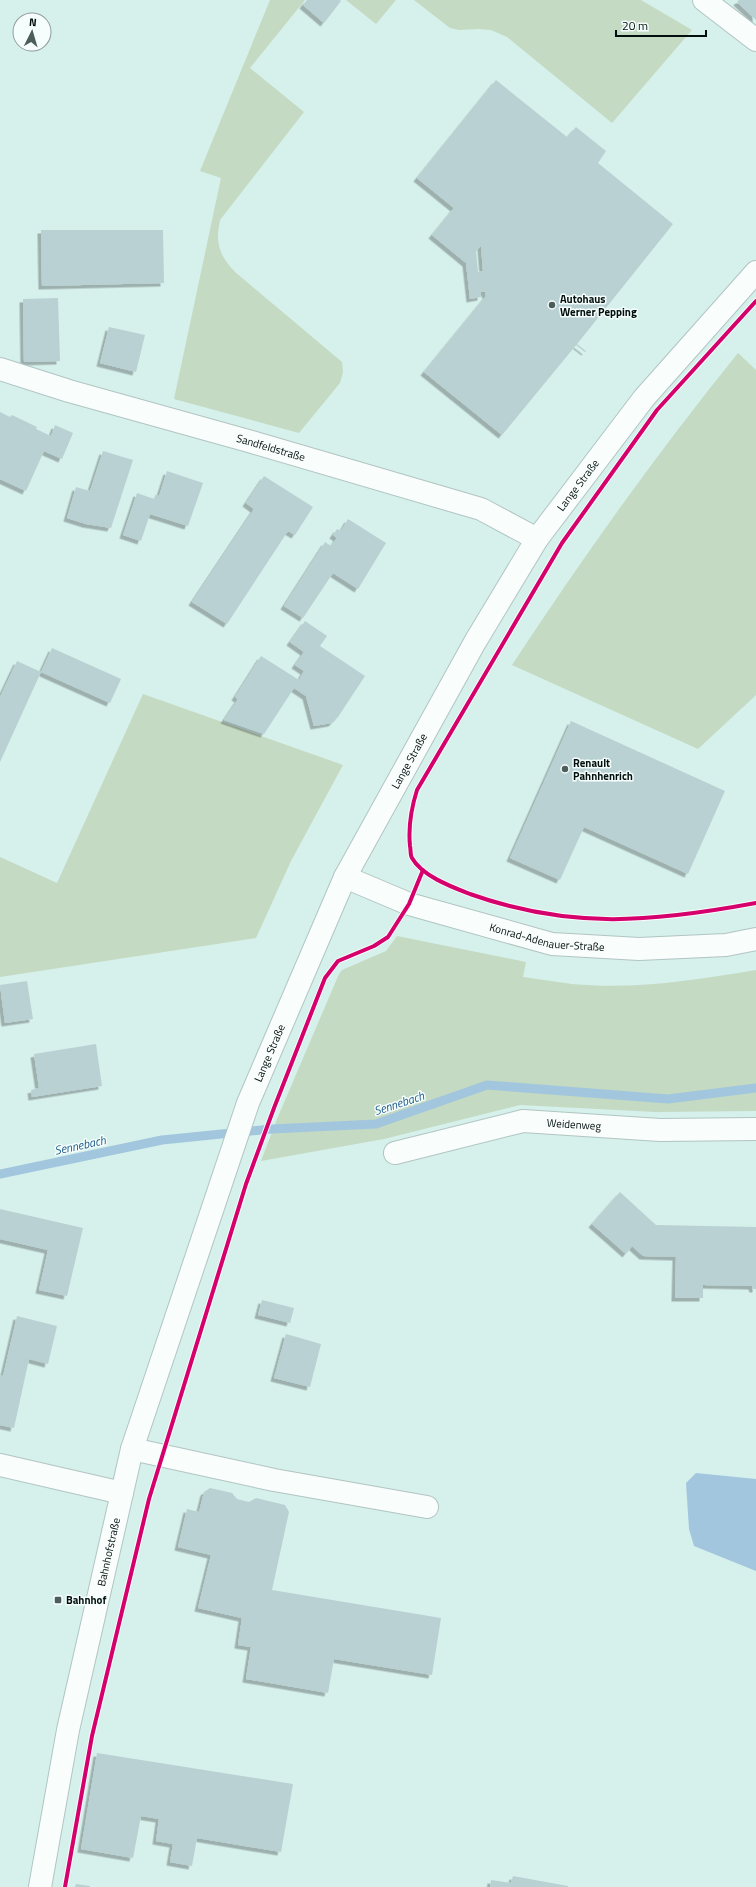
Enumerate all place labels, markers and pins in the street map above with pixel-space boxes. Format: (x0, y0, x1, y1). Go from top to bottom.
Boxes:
place label: Autohaus Werner Pepping (560, 291, 637, 320)
marker: Autohaus Werner Pepping (547, 300, 557, 310)
place label: Renault Pahnhenrich (573, 755, 633, 784)
marker: Renault Pahnhenrich (560, 764, 570, 774)
place label: Bahnhof (66, 1592, 106, 1608)
marker: Bahnhof (53, 1595, 63, 1605)

